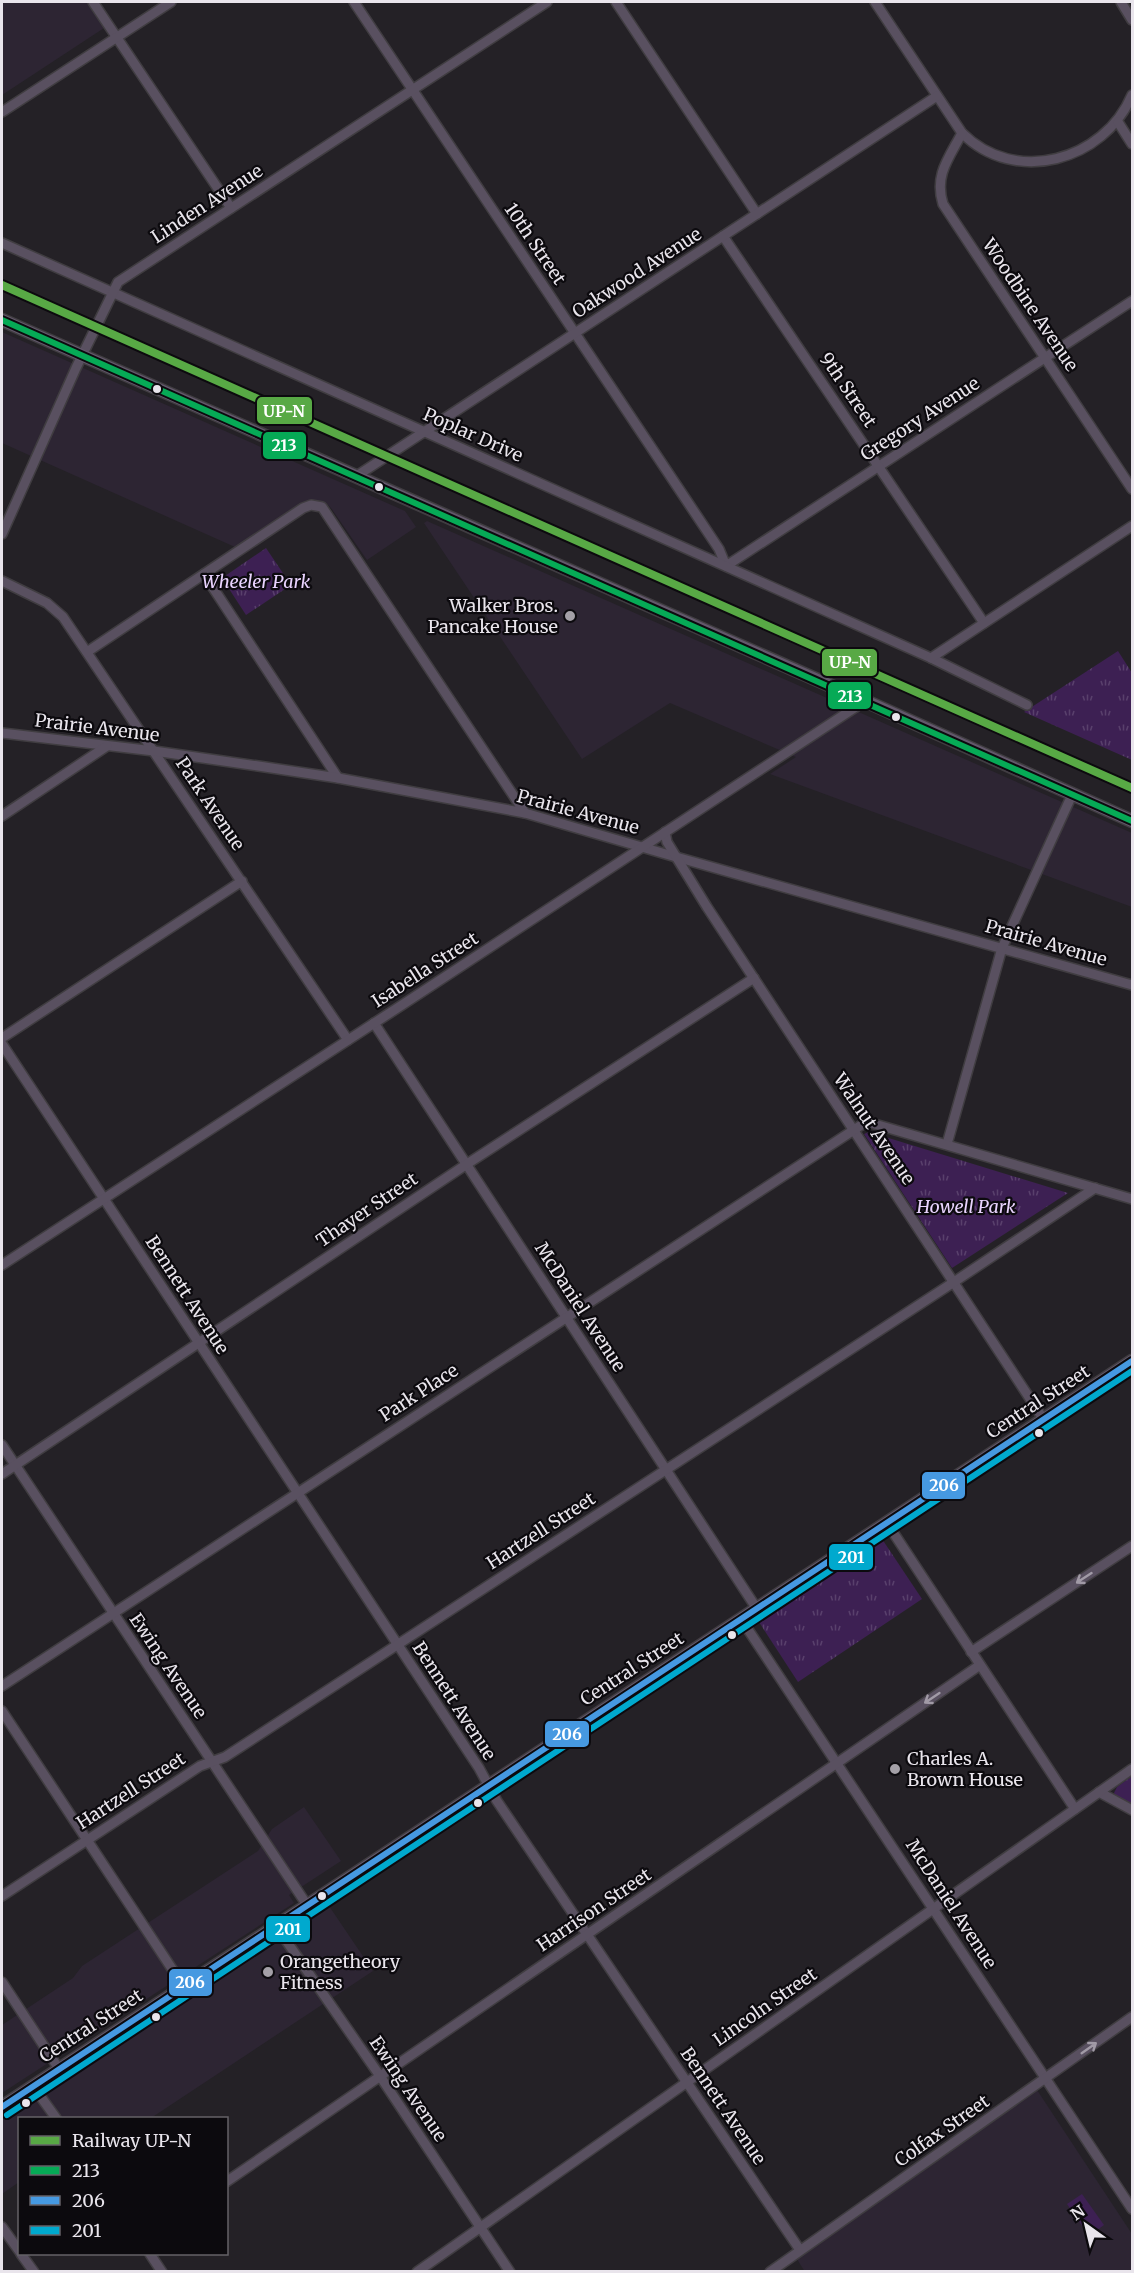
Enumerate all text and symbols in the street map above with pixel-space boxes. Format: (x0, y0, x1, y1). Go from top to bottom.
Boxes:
street label: Linden Avenue (147, 159, 267, 248)
street label: 10th Street (500, 198, 571, 289)
street label: Oakwood Avenue (568, 222, 706, 323)
street label: Woodbine Avenue (977, 233, 1083, 375)
street label: 9th Street (815, 348, 882, 432)
street label: Gregory Avenue (856, 372, 984, 466)
unlabelled marker (151, 383, 163, 395)
line badge: UP-N (256, 396, 313, 425)
text: UP-N (263, 401, 305, 421)
street label: Poplar Drive (420, 402, 527, 467)
line badge: 213 (262, 431, 307, 460)
text: 213 (271, 435, 297, 455)
unlabelled marker (373, 481, 385, 493)
park label: Wheeler Park (202, 570, 310, 593)
place label: Walker Bros. Pancake House (428, 594, 558, 638)
marker: Walker Bros. Pancake House (563, 609, 577, 623)
line badge: UP-N (821, 648, 878, 677)
text: UP-N (829, 652, 871, 672)
line badge: 213 (827, 681, 872, 710)
text: 213 (837, 686, 863, 706)
street label: Prairie Avenue (33, 708, 161, 747)
unlabelled marker (890, 711, 902, 723)
street label: Park Avenue (171, 753, 250, 855)
street label: Prairie Avenue (514, 784, 642, 839)
street label: Prairie Avenue (983, 914, 1110, 971)
street label: Isabella Street (367, 927, 482, 1013)
street label: Walnut Avenue (828, 1068, 920, 1189)
street label: Thayer Street (312, 1167, 422, 1252)
park label: Howell Park (915, 1195, 1016, 1218)
street label: Bennett Avenue (141, 1231, 234, 1358)
street label: McDaniel Avenue (530, 1238, 631, 1376)
street label: Park Place (375, 1359, 462, 1427)
street label: Central Street (982, 1360, 1094, 1444)
unlabelled marker (1033, 1427, 1045, 1439)
line badge: 206 (921, 1471, 966, 1500)
text: 206 (929, 1475, 959, 1495)
street label: Hartzell Street (482, 1487, 599, 1574)
line badge: 201 (828, 1543, 874, 1571)
text: 201 (838, 1547, 865, 1567)
one-way arrow (1076, 1572, 1092, 1584)
street label: Ewing Avenue (125, 1609, 212, 1723)
street label: Central Street (576, 1627, 688, 1711)
unlabelled marker (726, 1629, 738, 1641)
street label: Bennett Avenue (408, 1637, 501, 1764)
one-way arrow (924, 1692, 940, 1704)
line badge: 206 (544, 1720, 590, 1748)
text: 206 (552, 1724, 582, 1744)
street label: Hartzell Street (72, 1747, 189, 1834)
place label: Charles A. Brown House (907, 1747, 1023, 1791)
marker: Charles A. Brown House (888, 1762, 902, 1776)
unlabelled marker (472, 1797, 484, 1809)
street label: McDaniel Avenue (901, 1835, 1002, 1973)
street label: Harrison Street (532, 1863, 655, 1956)
unlabelled marker (316, 1890, 328, 1902)
line badge: 201 (265, 1915, 311, 1943)
text: 201 (275, 1919, 302, 1939)
place label: Orangetheory Fitness (280, 1950, 401, 1994)
street label: Lincoln Street (708, 1962, 821, 2051)
marker: Orangetheory Fitness (261, 1965, 275, 1979)
line badge: 206 (168, 1968, 213, 1997)
text: 206 (175, 1972, 205, 1992)
street label: Central Street (35, 1984, 147, 2068)
unlabelled marker (150, 2011, 162, 2023)
street label: Ewing Avenue (365, 2032, 452, 2146)
one-way arrow (1080, 2042, 1097, 2054)
street label: Bennett Avenue (676, 2043, 771, 2169)
street label: Colfax Street (890, 2089, 994, 2172)
unlabelled marker (20, 2097, 32, 2109)
legend (18, 2117, 228, 2255)
text: Railway UP-N (72, 2129, 191, 2152)
text: 213 (72, 2159, 100, 2182)
text: 206 (72, 2189, 105, 2212)
north arrow (1056, 2195, 1116, 2255)
text: N (1067, 2201, 1089, 2224)
text: 201 (72, 2219, 101, 2242)

